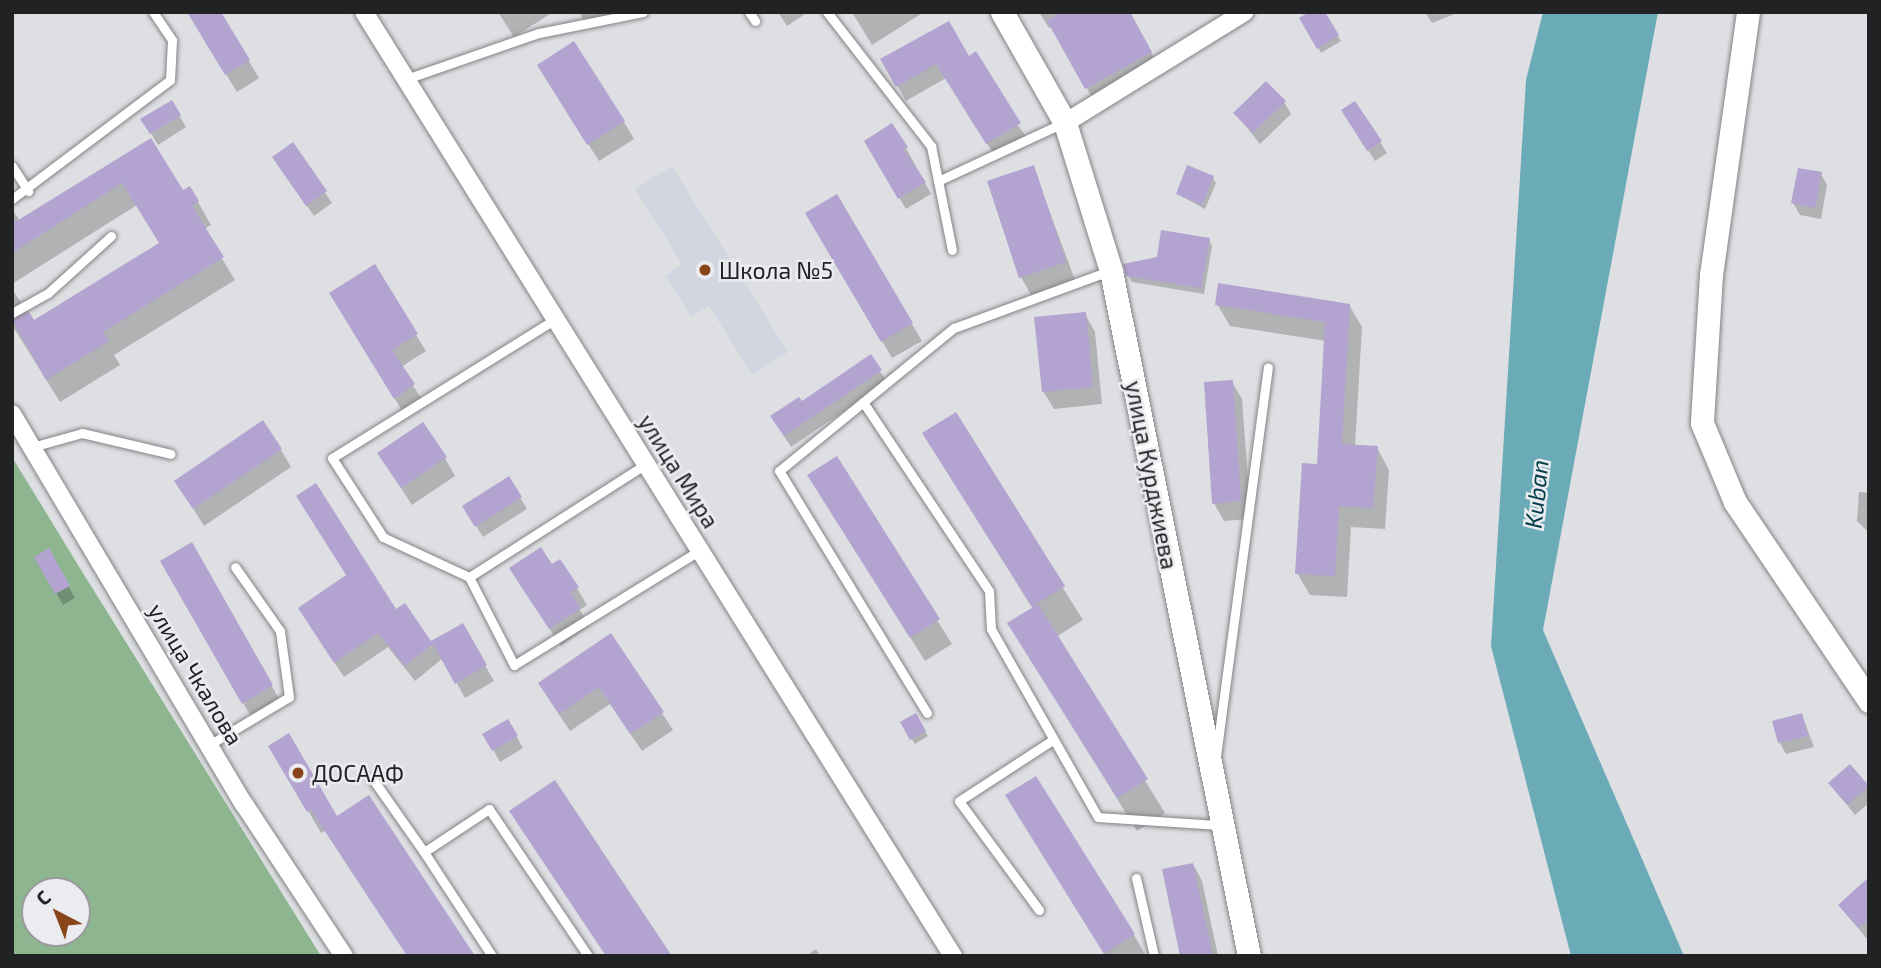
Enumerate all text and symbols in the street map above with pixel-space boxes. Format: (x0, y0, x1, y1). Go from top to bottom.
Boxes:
place label: Школа №5 (719, 256, 833, 284)
marker: Школа №5 (697, 262, 713, 278)
street label: улица Курджиева (1120, 378, 1184, 572)
street label: улица Мира (633, 409, 725, 533)
water label: Kuban (1518, 458, 1554, 530)
street label: улица Чкалова (143, 598, 249, 750)
place label: ДОСААФ (312, 759, 404, 787)
marker: ДОСААФ (290, 765, 306, 781)
north arrow (21, 877, 91, 947)
text: С (31, 885, 55, 910)

